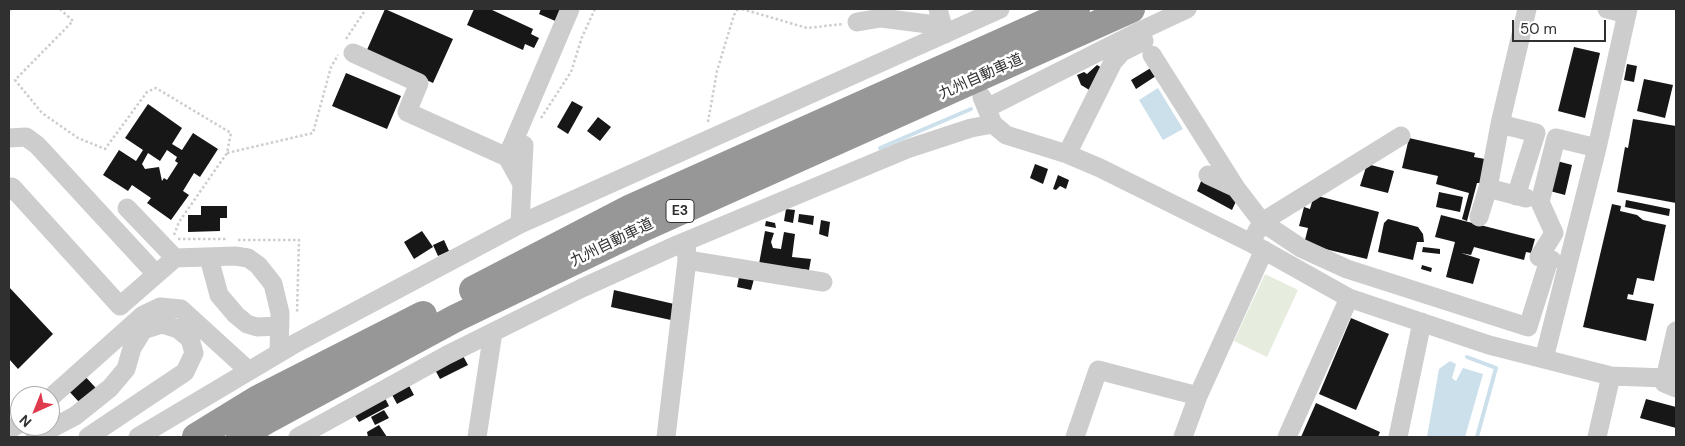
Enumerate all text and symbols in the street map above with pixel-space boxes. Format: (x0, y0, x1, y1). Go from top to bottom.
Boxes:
scale bar (1515, 10, 1609, 42)
text: 50 m (1520, 19, 1557, 39)
street label: 九州自動車道 (936, 50, 1026, 104)
road number: E3 (666, 200, 694, 222)
street label: 九州自動車道 (568, 215, 656, 271)
north arrow (10, 386, 60, 436)
text: N (15, 411, 35, 431)

